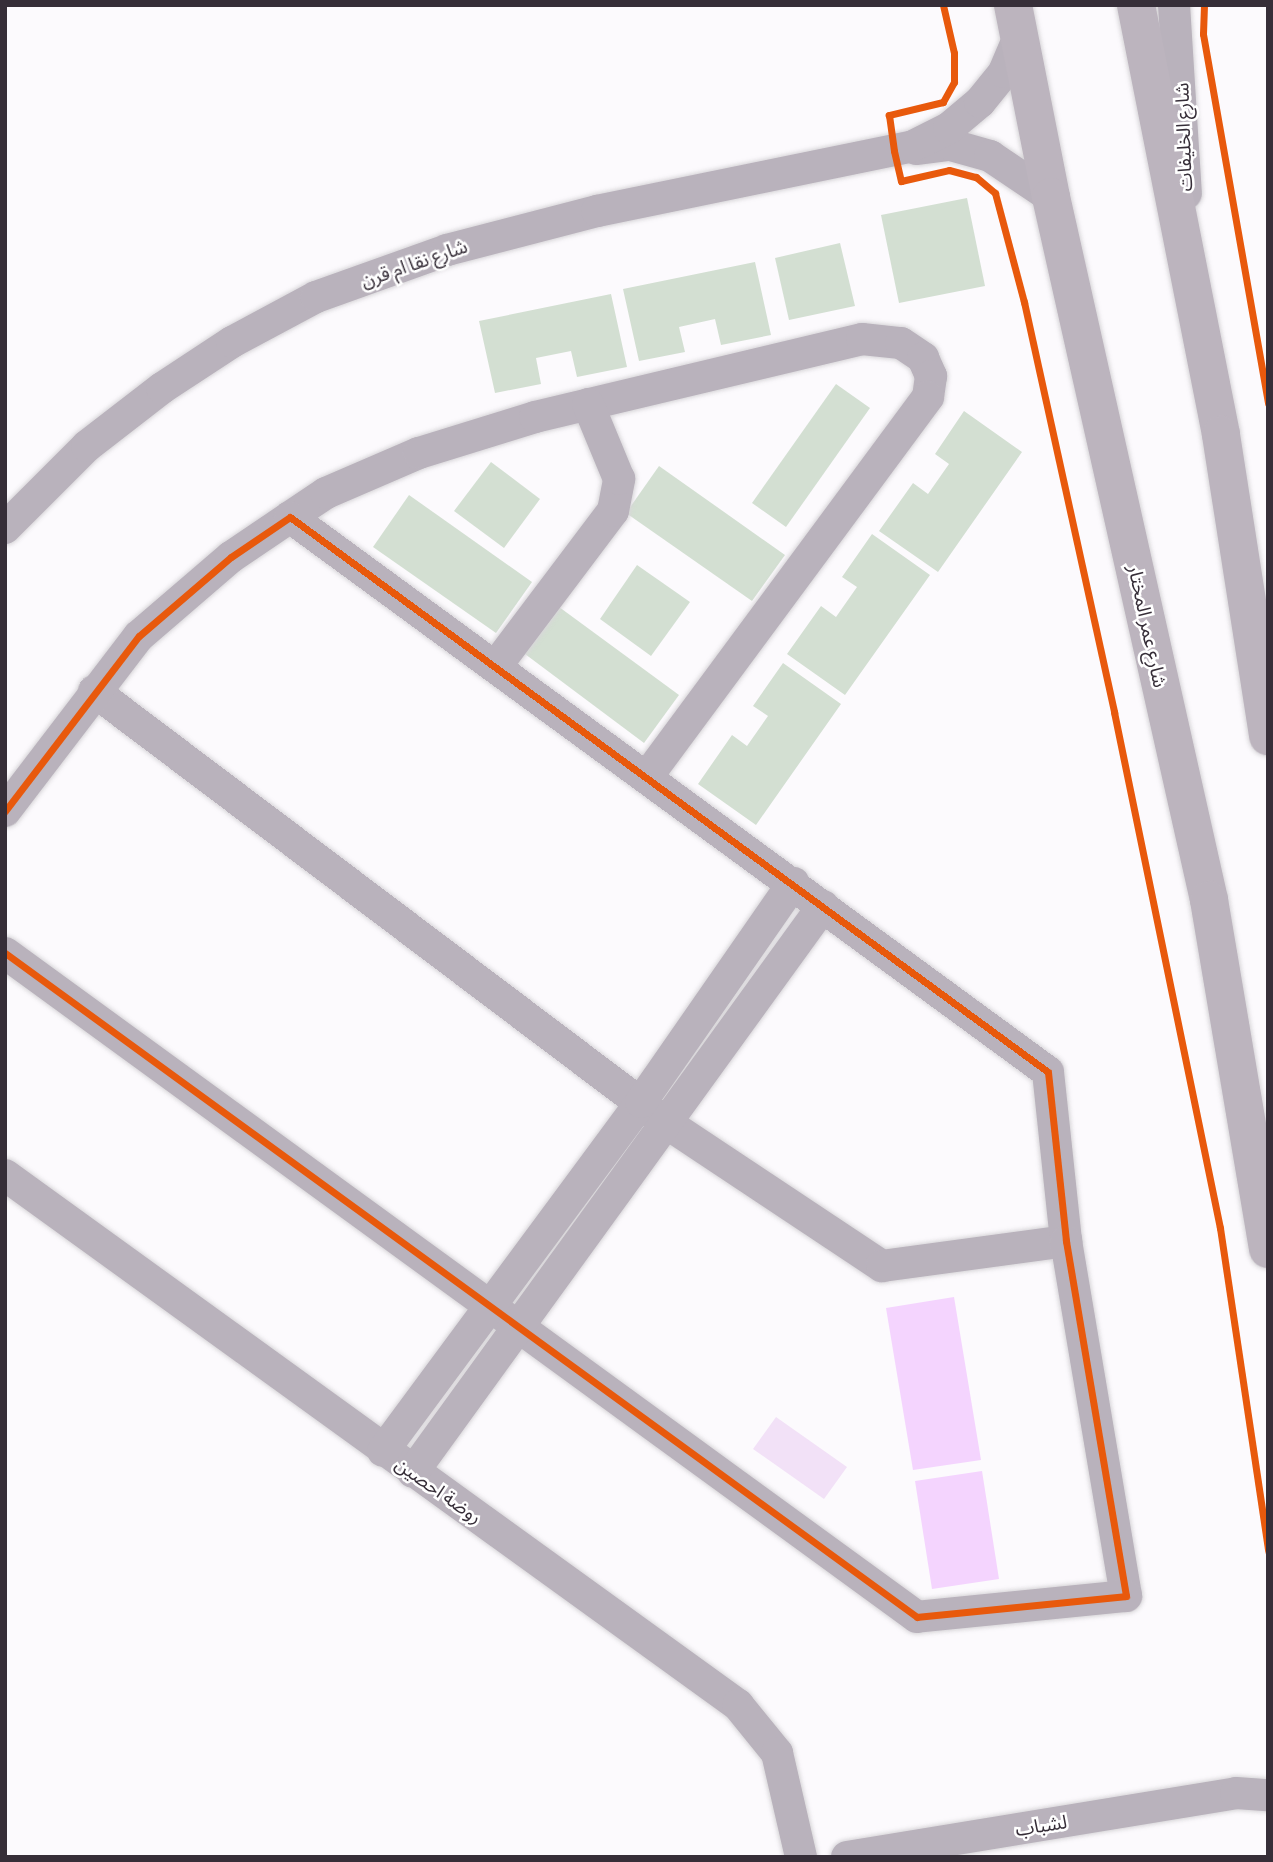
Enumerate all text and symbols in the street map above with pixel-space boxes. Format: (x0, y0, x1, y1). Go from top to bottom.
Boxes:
street label: شارع الخليفات (1170, 82, 1196, 192)
street label: شارع نقا ام قرن (358, 234, 470, 292)
street label: شارع عمر المختار (1124, 563, 1172, 689)
street label: روضة احصين (391, 1452, 487, 1528)
street label: لشباب (1014, 1810, 1068, 1840)

